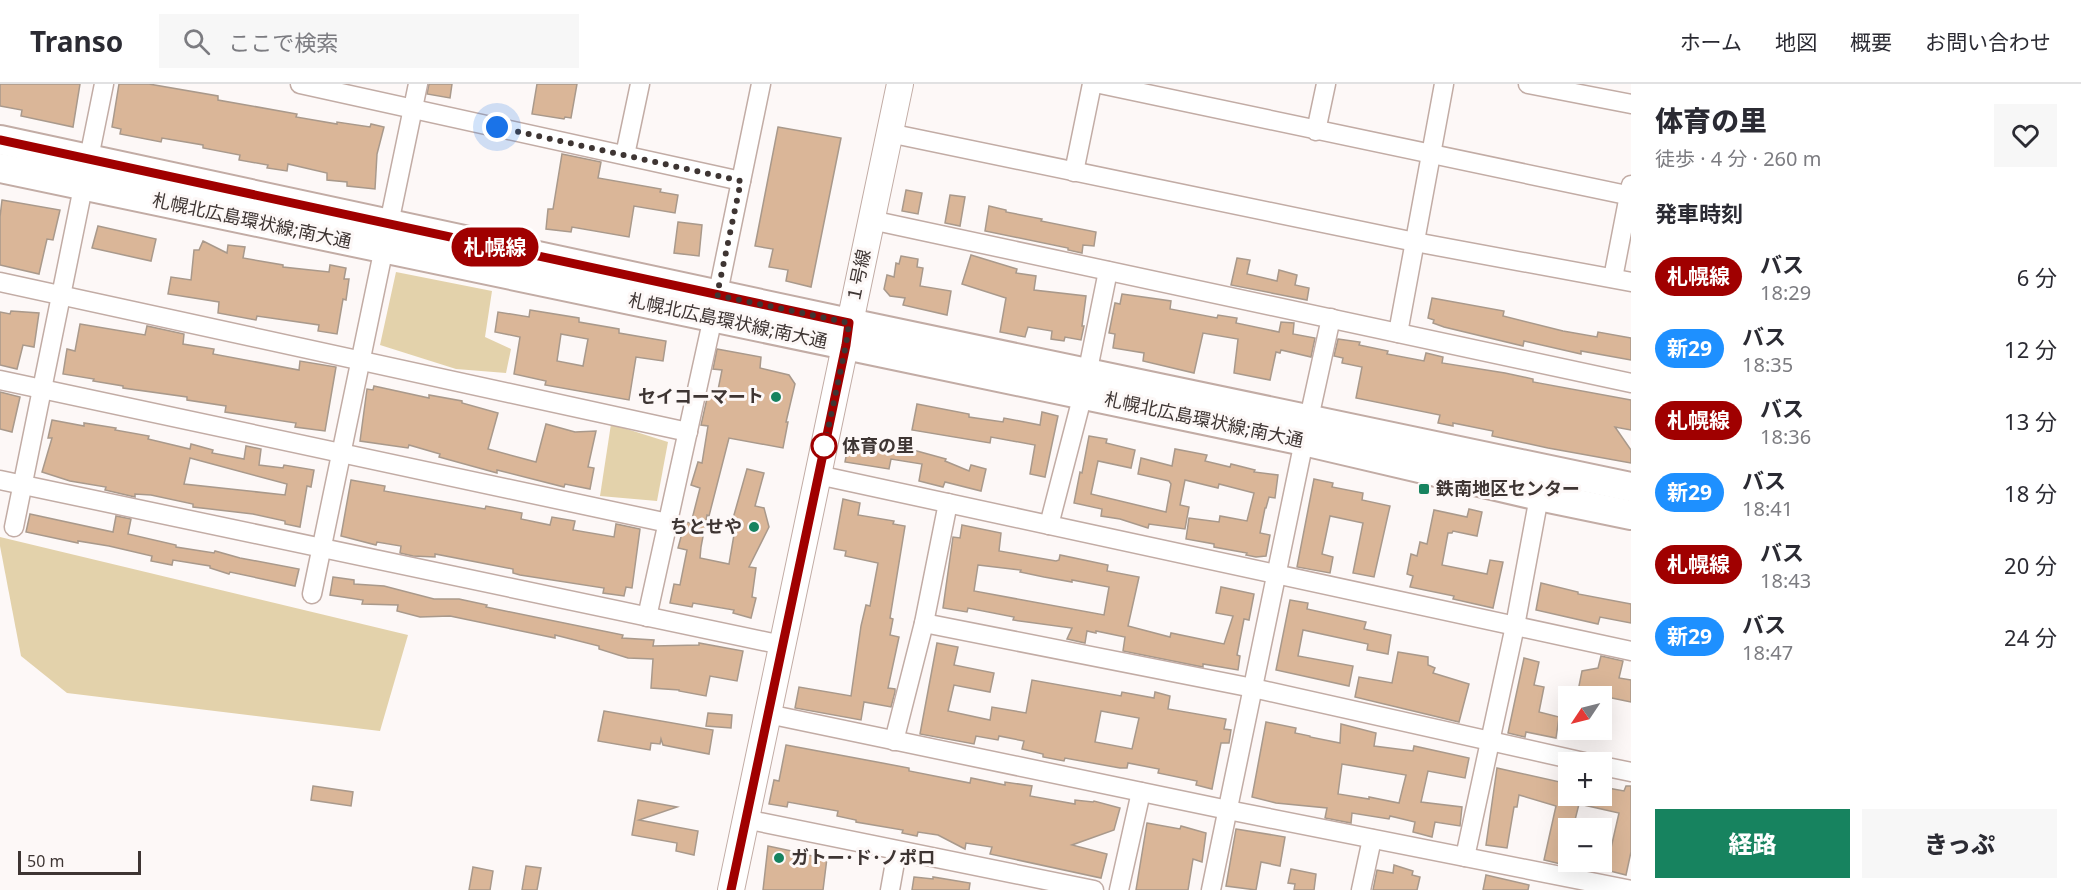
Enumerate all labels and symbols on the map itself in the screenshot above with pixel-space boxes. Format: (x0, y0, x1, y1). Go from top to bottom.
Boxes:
your location (482, 112, 512, 142)
street label: 札幌北広島環状線;南大通 (151, 187, 354, 253)
line badge: 札幌線 (460, 228, 530, 266)
street label: １号線 (841, 247, 875, 305)
street label: 札幌北広島環状線;南大通 (627, 287, 830, 353)
place label: セイコーマート (638, 384, 764, 408)
street label: 札幌北広島環状線;南大通 (1103, 386, 1306, 452)
marker: セイコーマート (769, 390, 783, 404)
marker: 体育の里 (811, 433, 837, 459)
place label: 体育の里 (842, 433, 914, 457)
place label: 鉄南地区センター (1435, 476, 1580, 500)
marker: 鉄南地区センター (1417, 482, 1431, 496)
place label: ちとせや (670, 514, 742, 538)
marker: ちとせや (747, 520, 761, 534)
north arrow (1558, 686, 1612, 740)
place label: ガトー･ド･ノポロ (791, 845, 935, 869)
scale bar (18, 848, 141, 876)
marker: ガトー･ド･ノポロ (772, 851, 786, 865)

